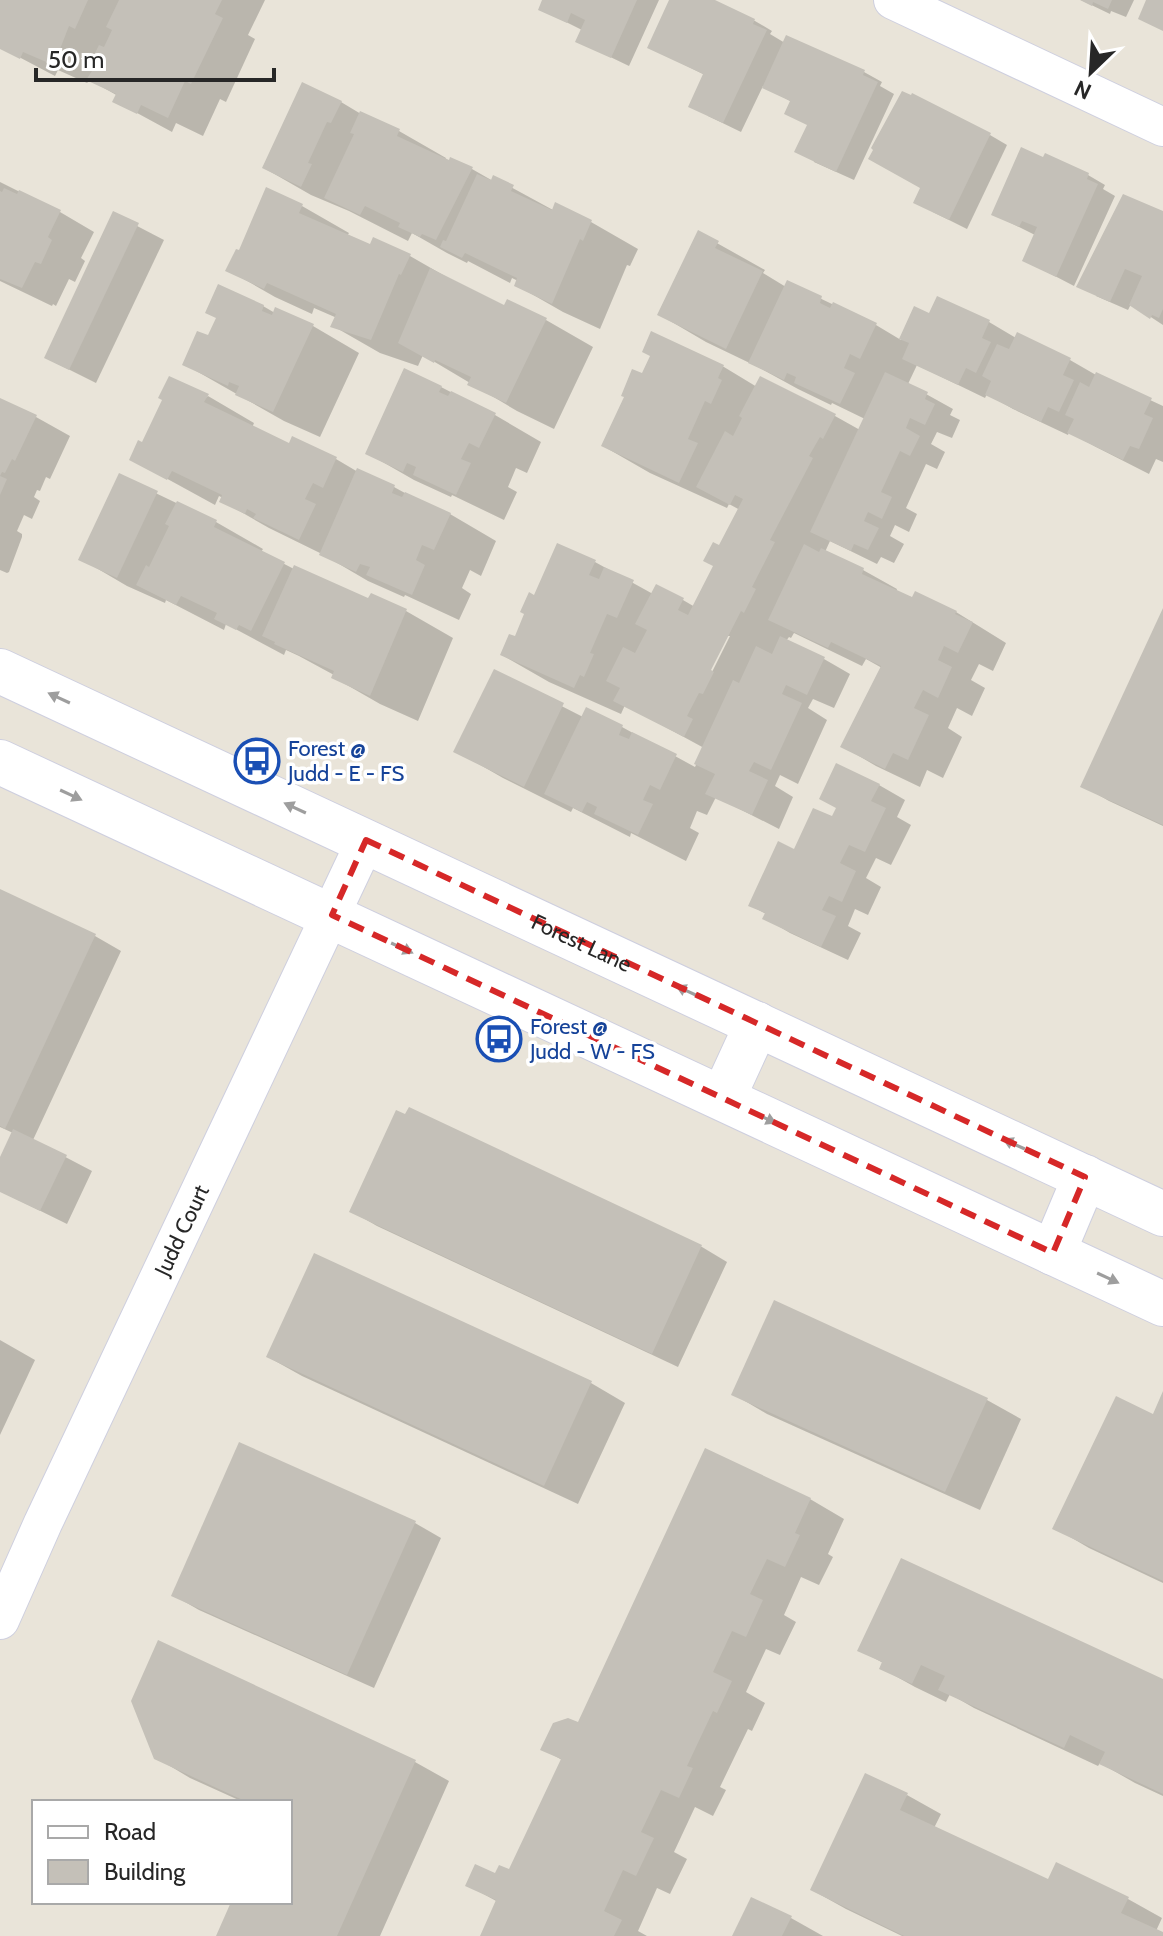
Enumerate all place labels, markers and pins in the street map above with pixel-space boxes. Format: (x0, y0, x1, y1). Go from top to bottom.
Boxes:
place label: Forest @ Judd - E - FS (287, 735, 404, 787)
bus stop icon: Forest @ Judd - E - FS (233, 737, 281, 785)
place label: Forest @ Judd - W - FS (529, 1013, 655, 1065)
bus stop icon: Forest @ Judd - W - FS (475, 1015, 523, 1063)

